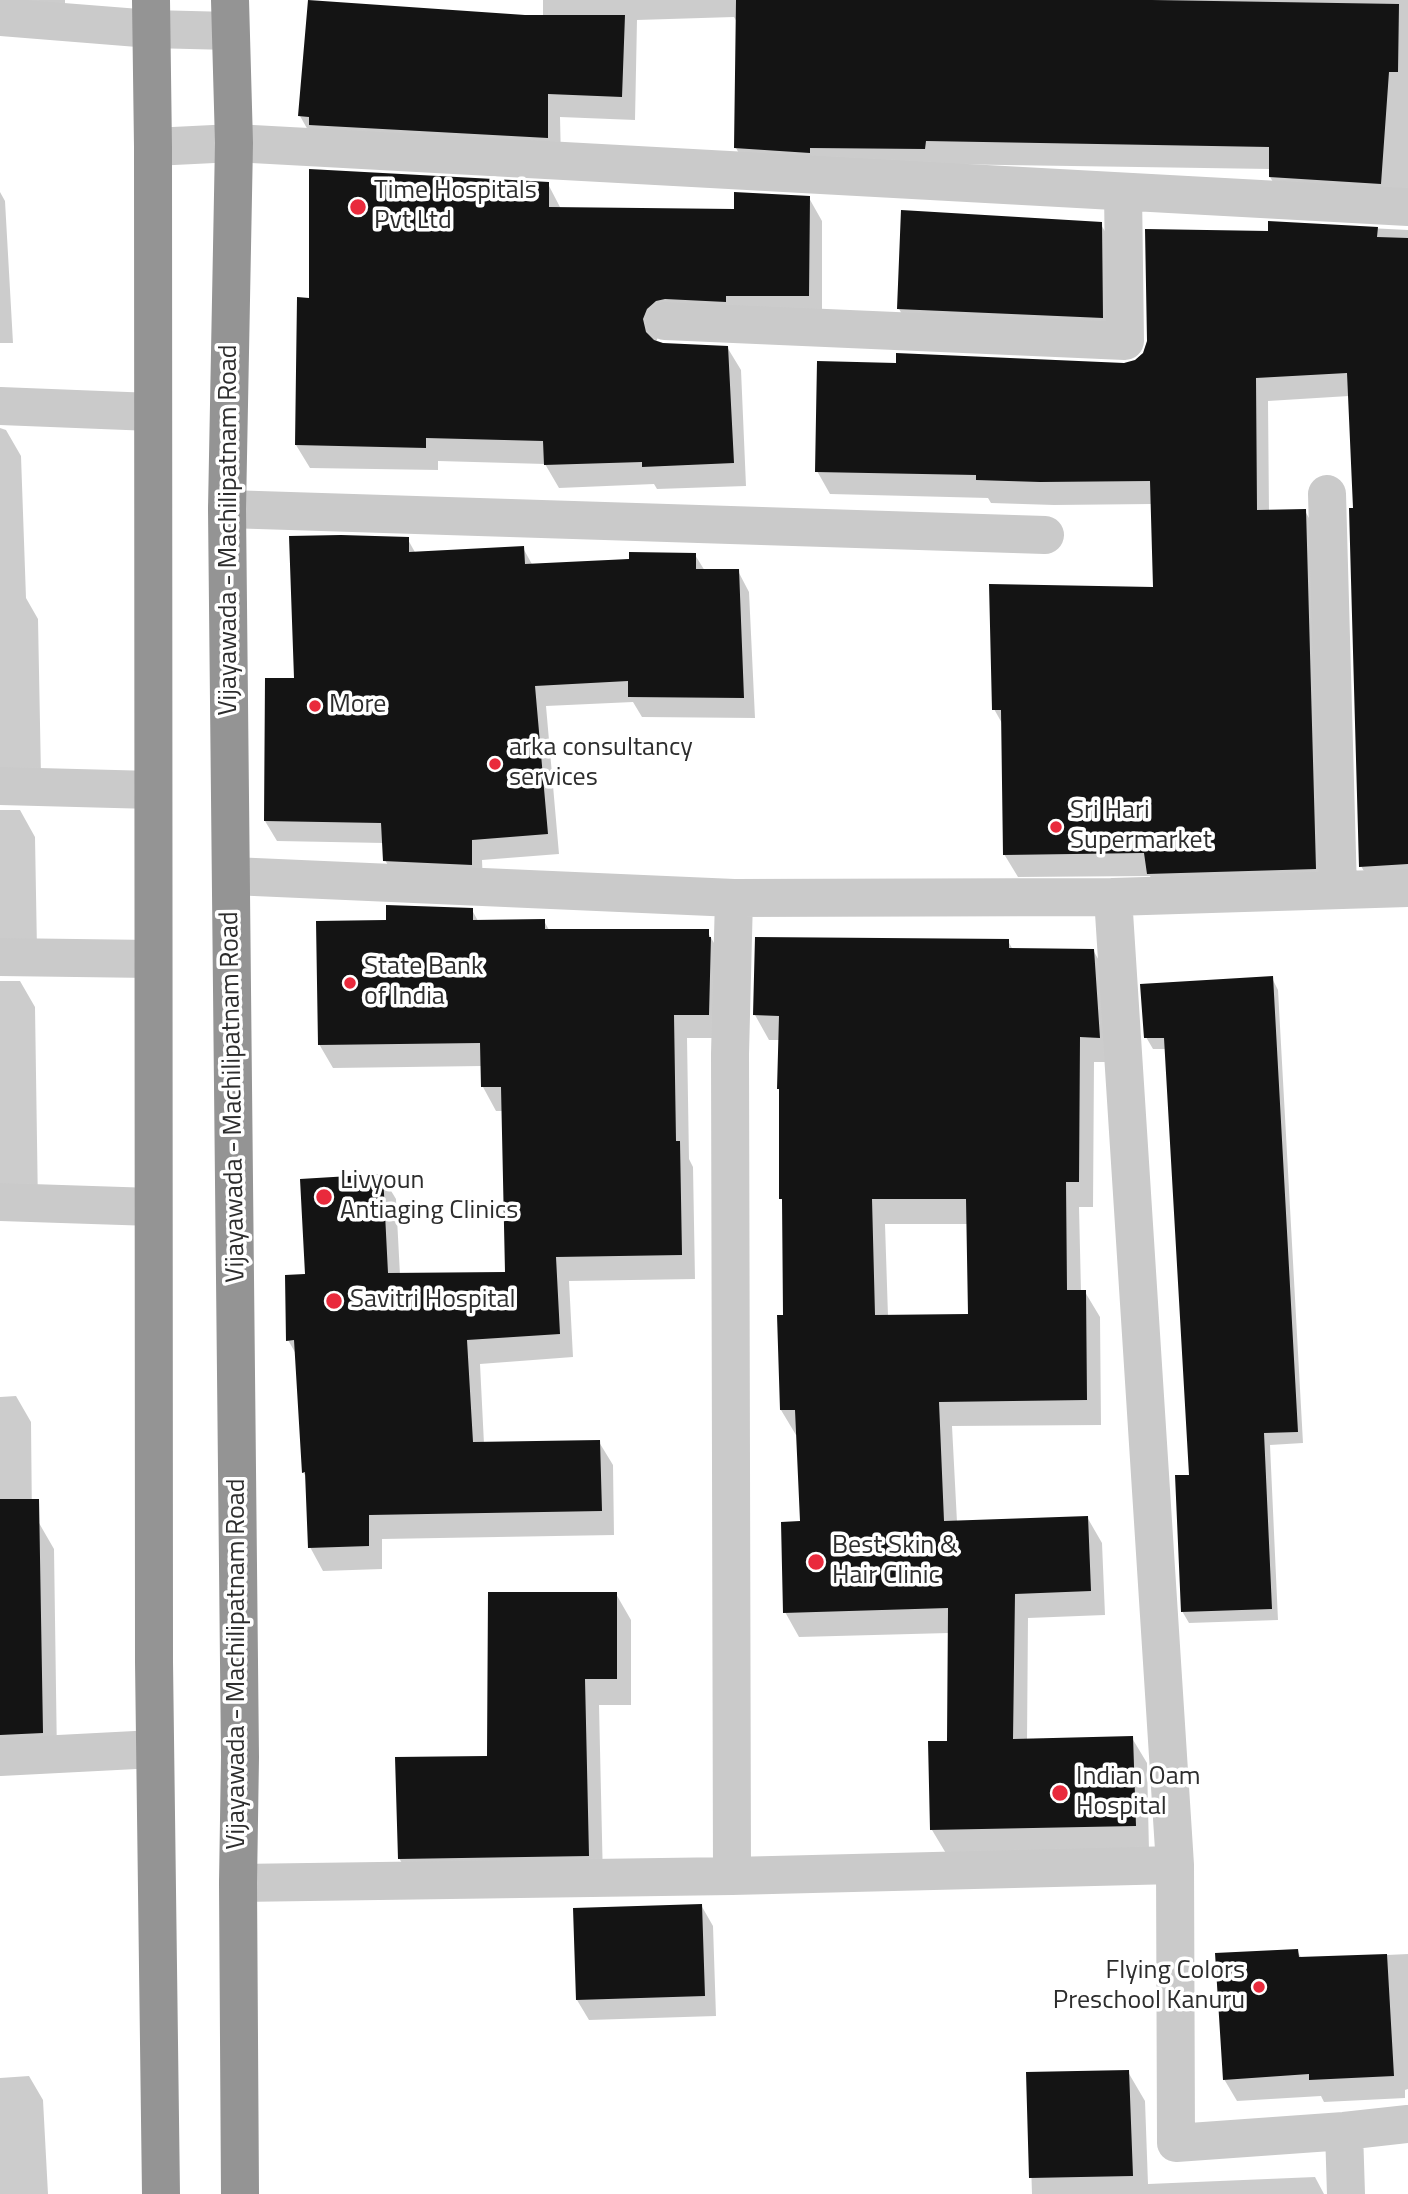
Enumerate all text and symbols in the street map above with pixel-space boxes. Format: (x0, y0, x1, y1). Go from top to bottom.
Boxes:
place label: Time Hospitals Pvt Ltd (374, 176, 537, 238)
marker: Time Hospitals Pvt Ltd (348, 197, 368, 217)
street label: Vijayawada - Machilipatnam Road (214, 344, 246, 716)
place label: More (329, 690, 386, 722)
marker: More (307, 698, 323, 714)
place label: arka consultancy services (509, 733, 693, 794)
marker: arka consultancy services (487, 756, 503, 772)
place label: Sri Hari Supermarket (1070, 796, 1212, 858)
marker: Sri Hari Supermarket (1048, 819, 1064, 835)
street label: Vijayawada - Machilipatnam Road (215, 911, 253, 1283)
place label: State Bank of India (364, 952, 483, 1014)
marker: State Bank of India (342, 975, 358, 991)
place label: Livyoun Antiaging Clinics (340, 1166, 518, 1228)
marker: Livyoun Antiaging Clinics (314, 1187, 334, 1207)
place label: Savitri Hospital (350, 1285, 516, 1317)
marker: Savitri Hospital (324, 1291, 344, 1311)
street label: Vijayawada - Machilipatnam Road (222, 1478, 254, 1850)
place label: Best Skin & Hair Clinic (832, 1531, 958, 1592)
marker: Best Skin & Hair Clinic (806, 1552, 826, 1572)
place label: Indian Oam Hospital (1076, 1762, 1200, 1824)
marker: Indian Oam Hospital (1050, 1783, 1070, 1803)
place label: Flying Colors Preschool Kanuru (1053, 1956, 1245, 2018)
marker: Flying Colors Preschool Kanuru (1251, 1979, 1267, 1995)

